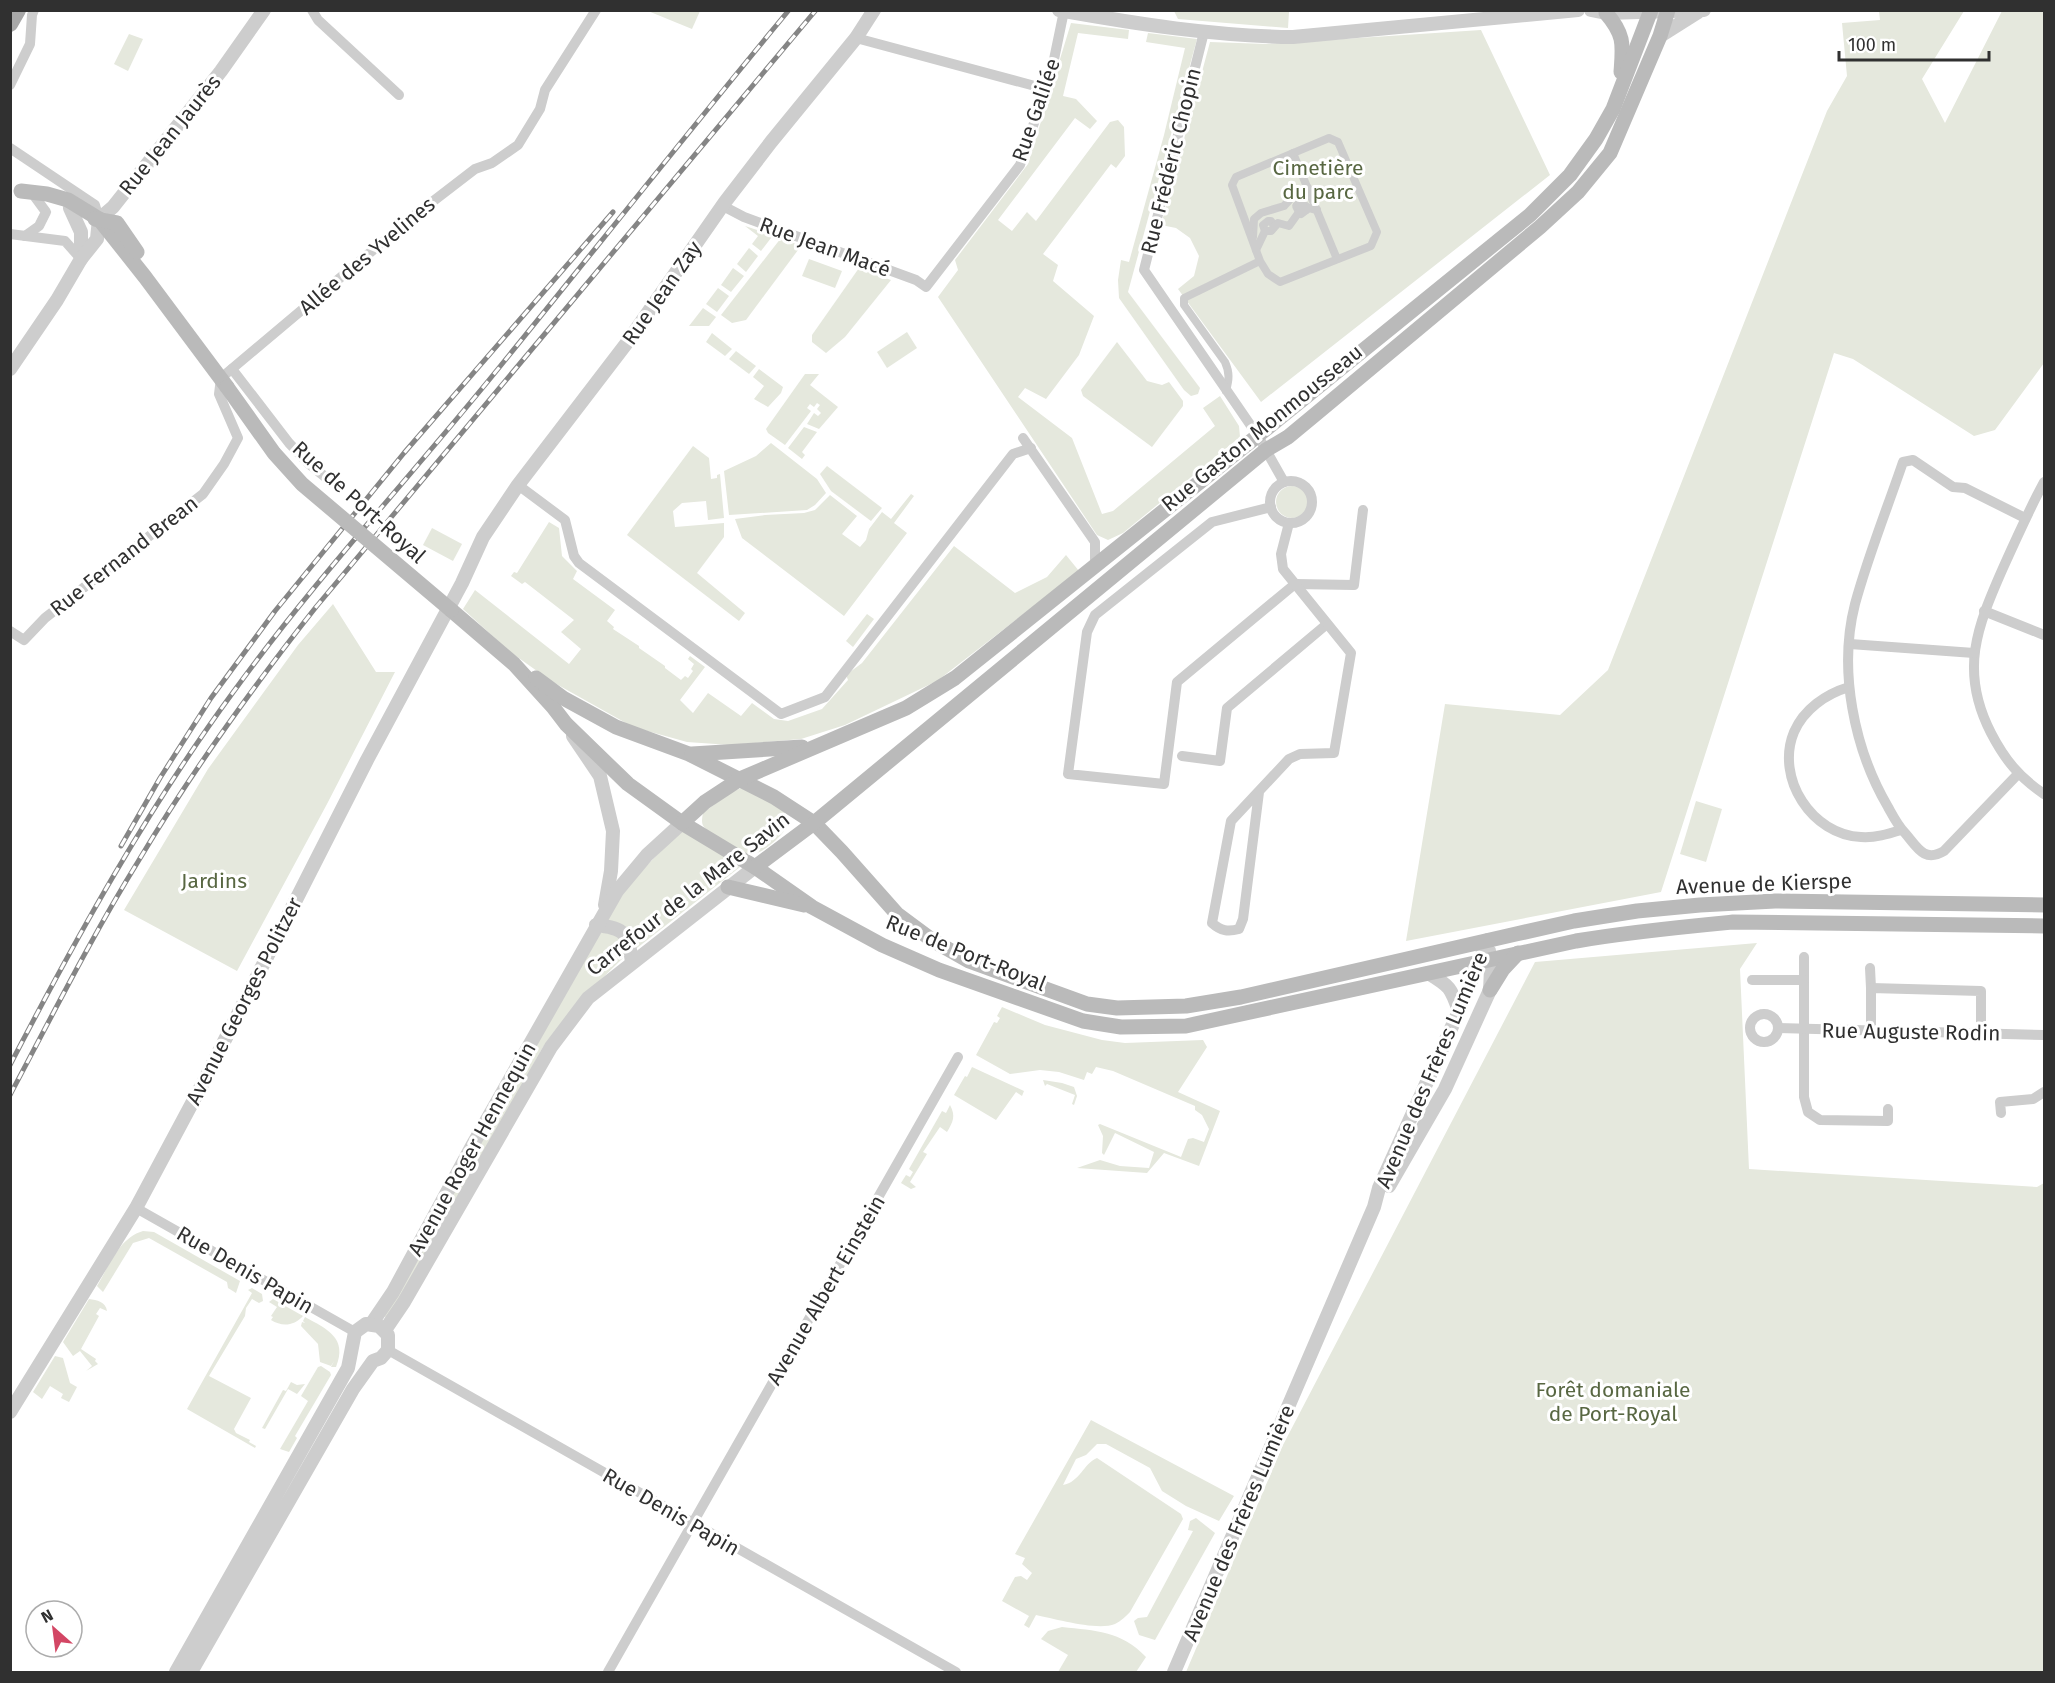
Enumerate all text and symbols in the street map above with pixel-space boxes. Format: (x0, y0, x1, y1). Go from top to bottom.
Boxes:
scale bar (1839, 24, 1989, 62)
text: 100 m (1848, 34, 1896, 56)
street label: Rue Galilée (1006, 55, 1066, 165)
street label: Rue Frédéric Chopin (1135, 65, 1207, 257)
street label: Rue Jean Jaurès (113, 69, 227, 201)
park label: Cimetière du parc (1273, 155, 1364, 205)
street label: Allée des Yvelines (294, 191, 441, 321)
street label: Rue Jean Macé (756, 211, 894, 283)
street label: Rue Jean Zay (617, 235, 708, 350)
street label: Rue Gaston Monmousseau (1156, 339, 1368, 517)
street label: Rue de Port-Royal (287, 435, 431, 569)
street label: Rue Fernand Brean (45, 490, 203, 622)
street label: Carrefour de la Mare Savin (581, 807, 795, 981)
park label: Jardins (181, 868, 247, 894)
street label: Avenue de Kierspe (1676, 868, 1852, 900)
street label: Avenue Georges Politzer (180, 893, 308, 1109)
street label: Rue de Port-Royal (882, 909, 1050, 997)
street label: Avenue des Frères Lumière (1370, 948, 1494, 1192)
street label: Rue Auguste Rodin (1821, 1017, 2001, 1047)
street label: Avenue Roger Hennequin (402, 1038, 542, 1260)
street label: Avenue Albert Einstein (761, 1190, 891, 1390)
street label: Rue Denis Papin (172, 1220, 318, 1320)
park label: Forêt domaniale de Port-Royal (1535, 1377, 1691, 1427)
street label: Avenue des Frères Lumière (1177, 1401, 1301, 1645)
street label: Rue Denis Papin (598, 1462, 744, 1562)
north arrow (24, 1599, 84, 1659)
text: N (38, 1605, 56, 1627)

